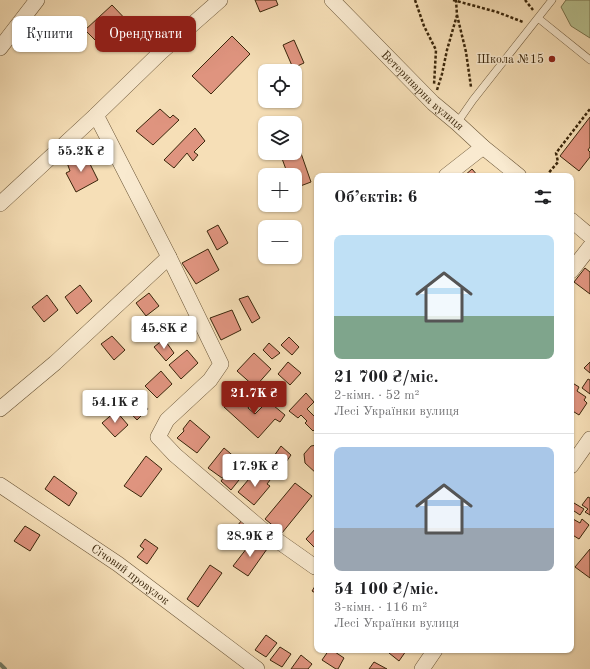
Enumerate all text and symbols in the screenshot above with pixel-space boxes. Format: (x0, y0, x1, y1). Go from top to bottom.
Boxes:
chip: Купити (12, 16, 87, 52)
chip: Орендувати (95, 16, 196, 52)
street label: Ветеринарна вулиця (378, 49, 466, 133)
place label: Школа №15 (477, 53, 544, 66)
marker: Школа №15 (547, 54, 557, 64)
map controls (258, 64, 302, 264)
button: locate (258, 64, 302, 108)
button: layers (258, 116, 302, 160)
pin: 55.2K ₴ (44, 139, 118, 173)
text: 55.2K ₴ (57, 145, 105, 158)
button: + (258, 168, 302, 212)
icon: filters (532, 186, 554, 208)
text: Об’єктів: 6 (334, 189, 417, 206)
button: − (258, 220, 302, 264)
icon: home (408, 261, 480, 333)
pin: 45.8K ₴ (127, 316, 201, 350)
text: 45.8K ₴ (140, 322, 188, 335)
text: 21 700 ₴/міс. (334, 369, 438, 386)
pin: 21.7K ₴ (217, 381, 291, 415)
text: 21.7K ₴ (230, 387, 278, 400)
text: 2-кімн. · 52 m² (334, 389, 420, 402)
pin: 54.1K ₴ (78, 390, 152, 424)
text: 54.1K ₴ (91, 396, 139, 409)
text: Лесі Українки вулиця (334, 405, 459, 418)
pin: 17.9K ₴ (218, 454, 292, 488)
text: 17.9K ₴ (231, 460, 279, 473)
icon: home (408, 473, 480, 545)
pin: 28.9K ₴ (213, 524, 287, 558)
text: 28.9K ₴ (226, 530, 274, 543)
street label: Січовий провулок (89, 543, 171, 607)
text: 54 100 ₴/міс. (334, 581, 438, 598)
text: 3-кімн. · 116 m² (334, 601, 427, 614)
text: Лесі Українки вулиця (334, 617, 459, 630)

